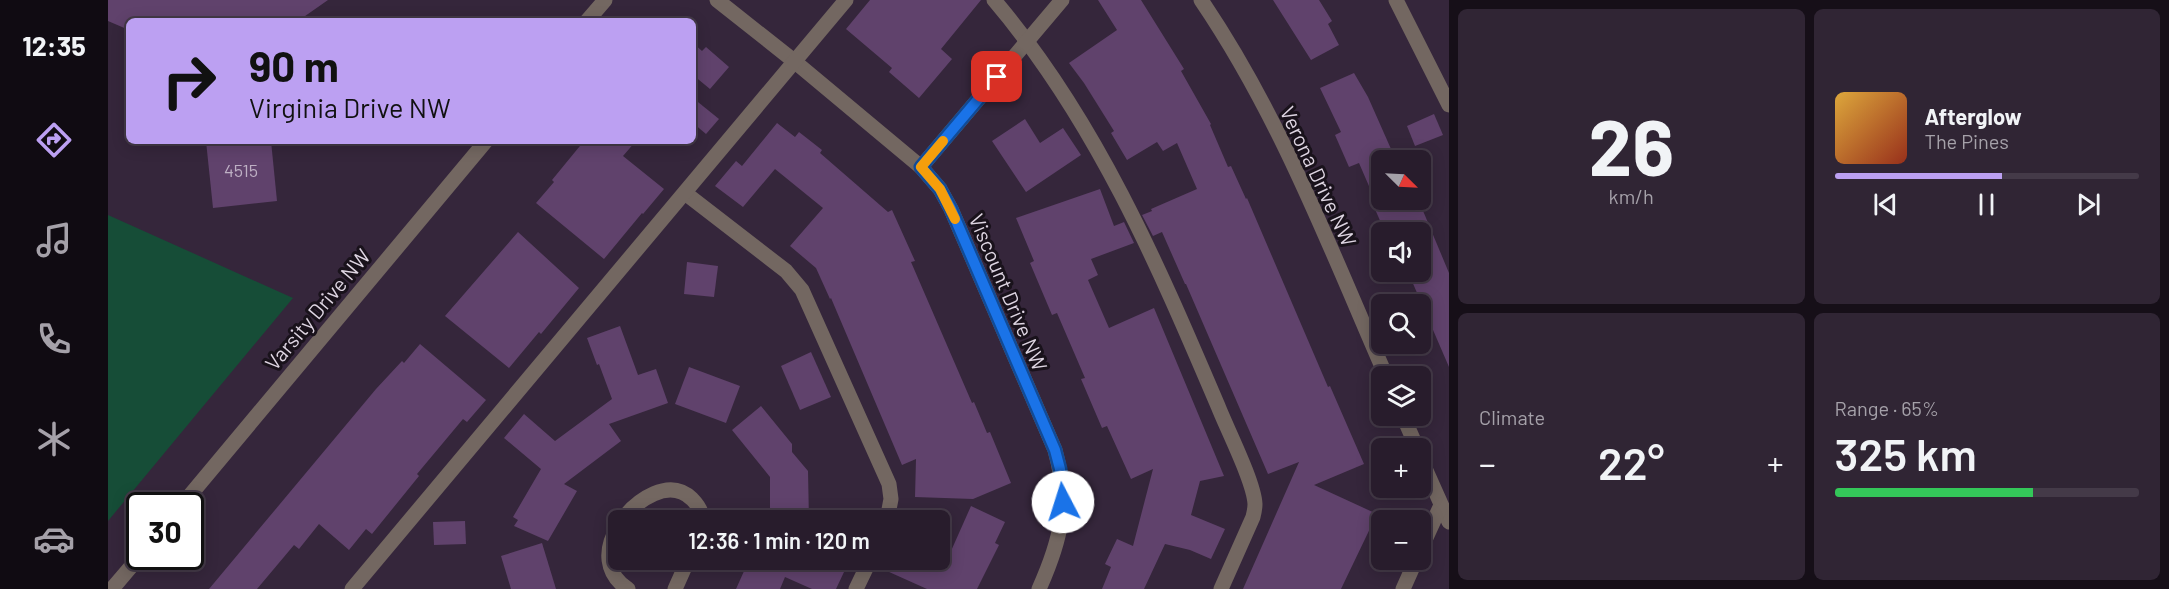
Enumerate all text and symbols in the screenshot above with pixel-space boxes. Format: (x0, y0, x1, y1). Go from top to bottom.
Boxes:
text: 12:35 (22, 29, 86, 61)
text: 90 m (249, 40, 339, 90)
icon: right (150, 42, 228, 120)
pin (971, 51, 1022, 102)
icon: arrive (980, 60, 1013, 93)
text: Virginia Drive NW (249, 91, 451, 123)
text: 26 (1588, 98, 1674, 192)
street label: Verona Drive NW (1276, 102, 1362, 250)
text: Afterglow (1925, 103, 2022, 129)
icon: directions (33, 119, 75, 161)
text: The Pines (1925, 129, 2009, 153)
north arrow (1371, 150, 1431, 210)
map controls (1371, 150, 1431, 570)
house number: 4515 (224, 159, 258, 181)
text: km/h (1609, 184, 1654, 208)
icon: previous (1869, 188, 1902, 221)
icon: pause (1970, 188, 2003, 221)
icon: next (2072, 188, 2105, 221)
street label: Viscount Drive NW (965, 210, 1053, 374)
icon: music (33, 219, 75, 261)
button: sound (1371, 222, 1431, 282)
street label: Varsity Drive NW (259, 243, 375, 375)
button: search (1371, 294, 1431, 354)
icon: phone (33, 318, 75, 360)
button: layers (1371, 366, 1431, 426)
text: Range · 65% (1835, 396, 1939, 420)
text: Climate (1479, 405, 1545, 429)
icon: climate (33, 418, 75, 460)
text: 325 km (1835, 426, 1977, 480)
text: 22° (1598, 435, 1665, 489)
button: + (1371, 438, 1431, 498)
text: − (1479, 443, 1496, 483)
text: + (1767, 443, 1783, 483)
position arrow (1031, 470, 1095, 534)
speed limit sign: 30 (126, 492, 204, 570)
button: − (1371, 510, 1431, 570)
icon: car (33, 518, 75, 560)
text: 12:36 · 1 min · 120 m (688, 527, 870, 553)

